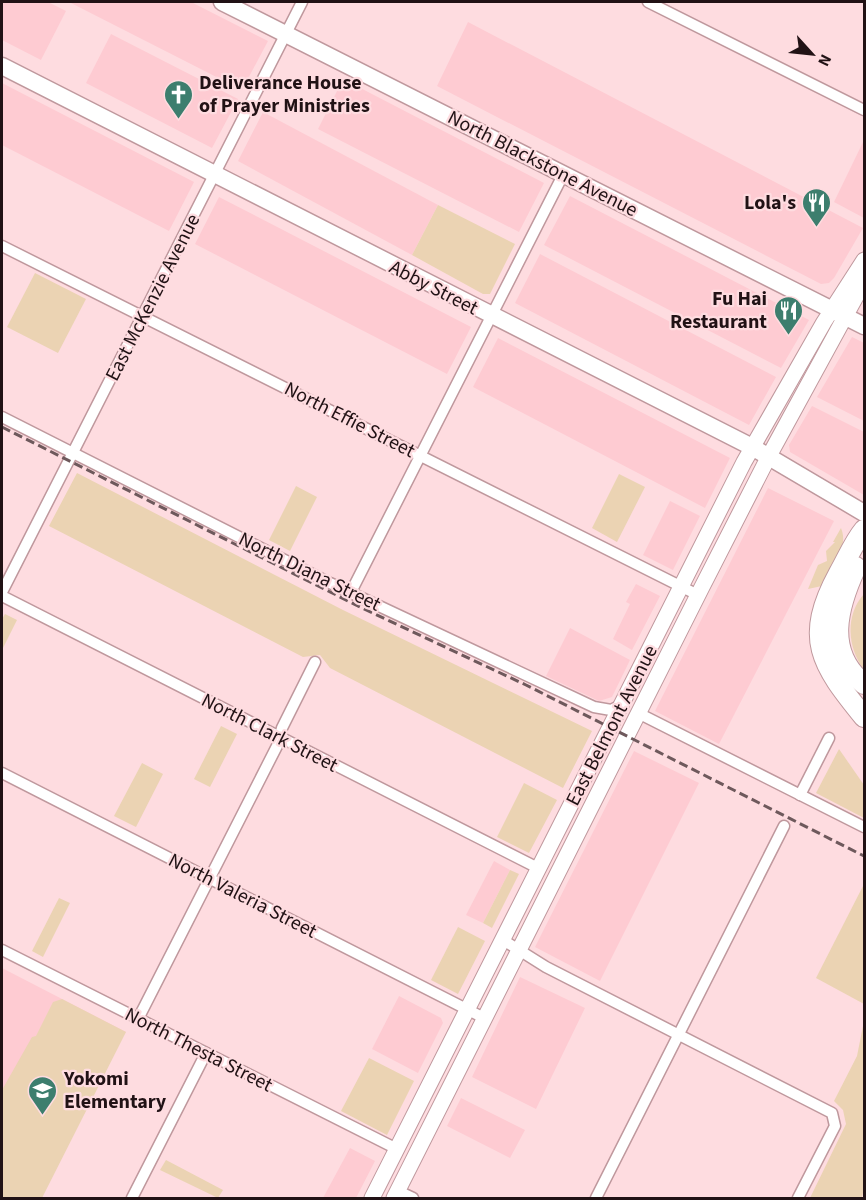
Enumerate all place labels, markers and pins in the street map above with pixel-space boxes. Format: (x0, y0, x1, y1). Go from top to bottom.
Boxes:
place label: Deliverance House of Prayer Ministries (199, 69, 370, 120)
church icon: Deliverance House of Prayer Ministries (162, 78, 194, 120)
restaurant icon: Lola's (801, 186, 833, 228)
place label: Lola's (744, 189, 796, 217)
place label: Fu Hai Restaurant (670, 285, 767, 336)
restaurant icon: Fu Hai Restaurant (772, 294, 804, 336)
place label: Yokomi Elementary (63, 1065, 167, 1116)
school or university icon: Yokomi Elementary (27, 1074, 59, 1116)

